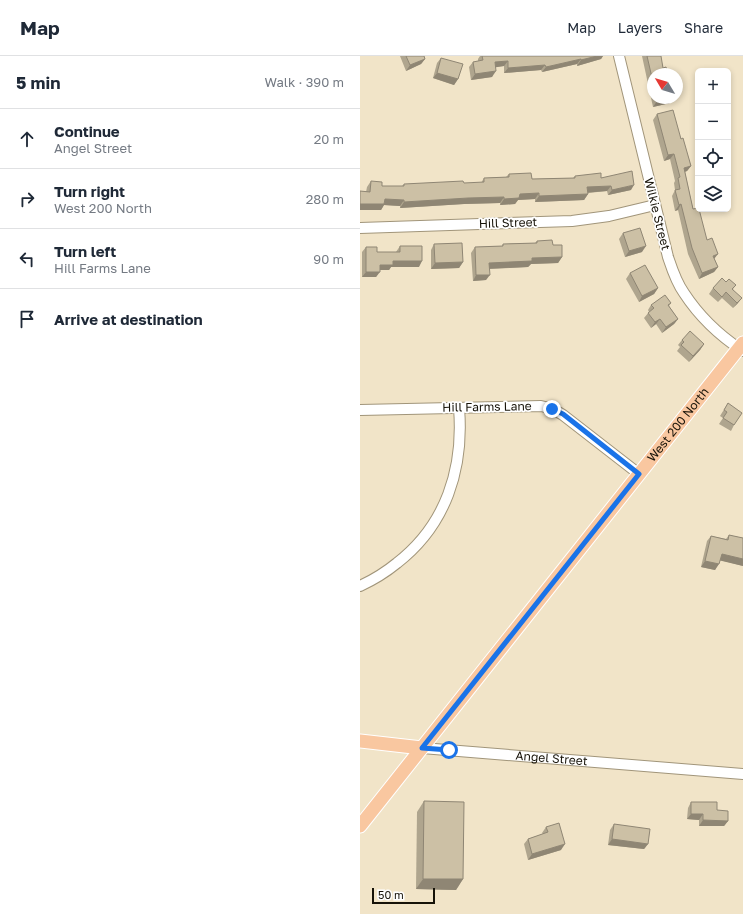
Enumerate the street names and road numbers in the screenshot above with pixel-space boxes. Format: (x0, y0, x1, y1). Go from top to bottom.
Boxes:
street label: Wilkie Street (641, 176, 674, 252)
street label: Hill Street (478, 214, 538, 231)
street label: West 200 North (644, 384, 712, 465)
street label: Hill Farms Lane (442, 398, 532, 415)
street label: Angel Street (515, 748, 588, 768)

